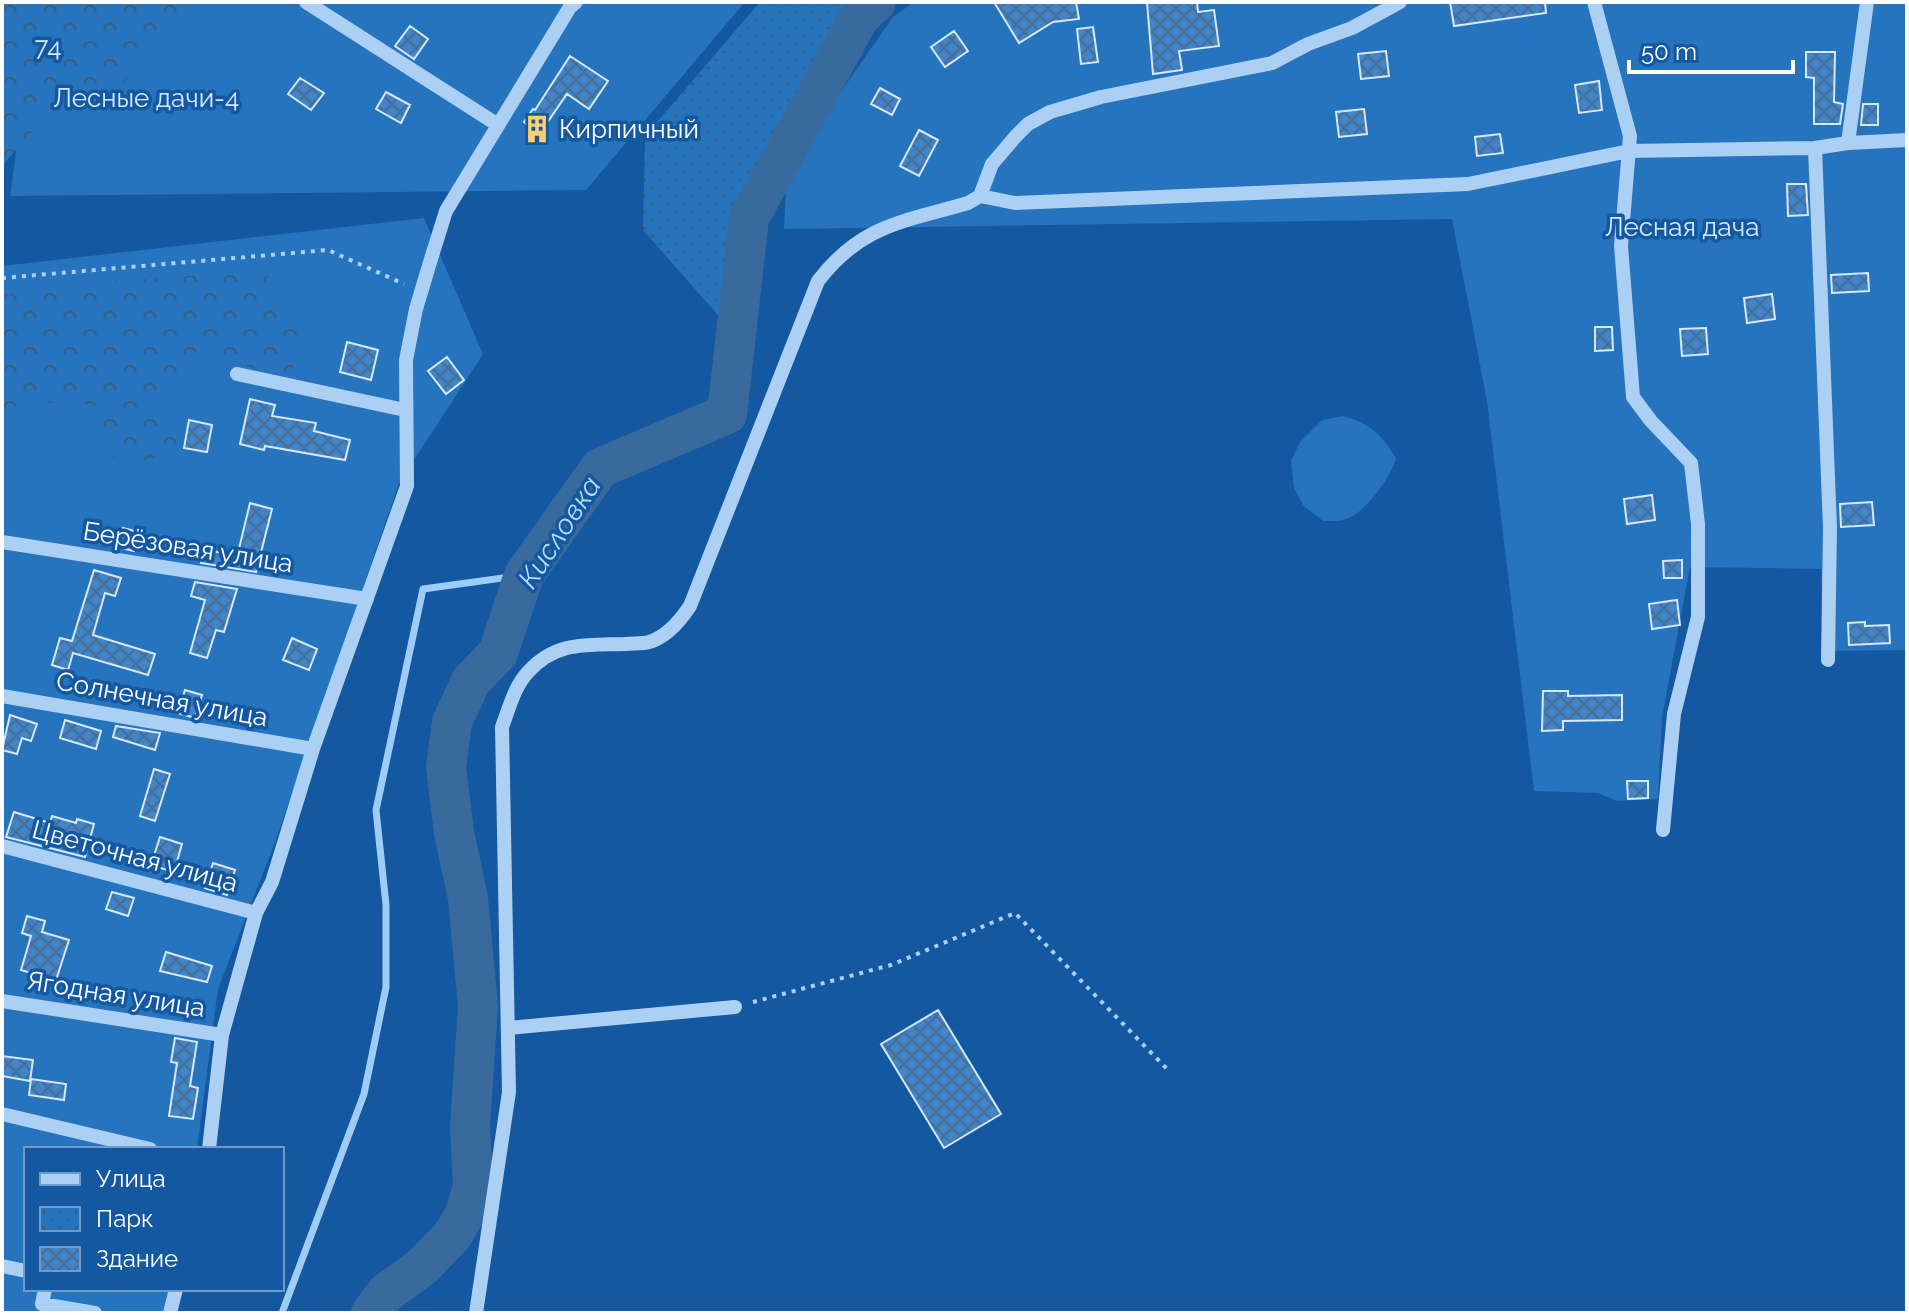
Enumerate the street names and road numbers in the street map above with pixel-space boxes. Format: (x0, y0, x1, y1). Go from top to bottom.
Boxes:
street label: Берёзовая улица (81, 516, 295, 578)
street label: Солнечная улица (54, 666, 270, 732)
street label: Цветочная улица (29, 814, 241, 898)
street label: Ягодная улица (25, 965, 207, 1023)

